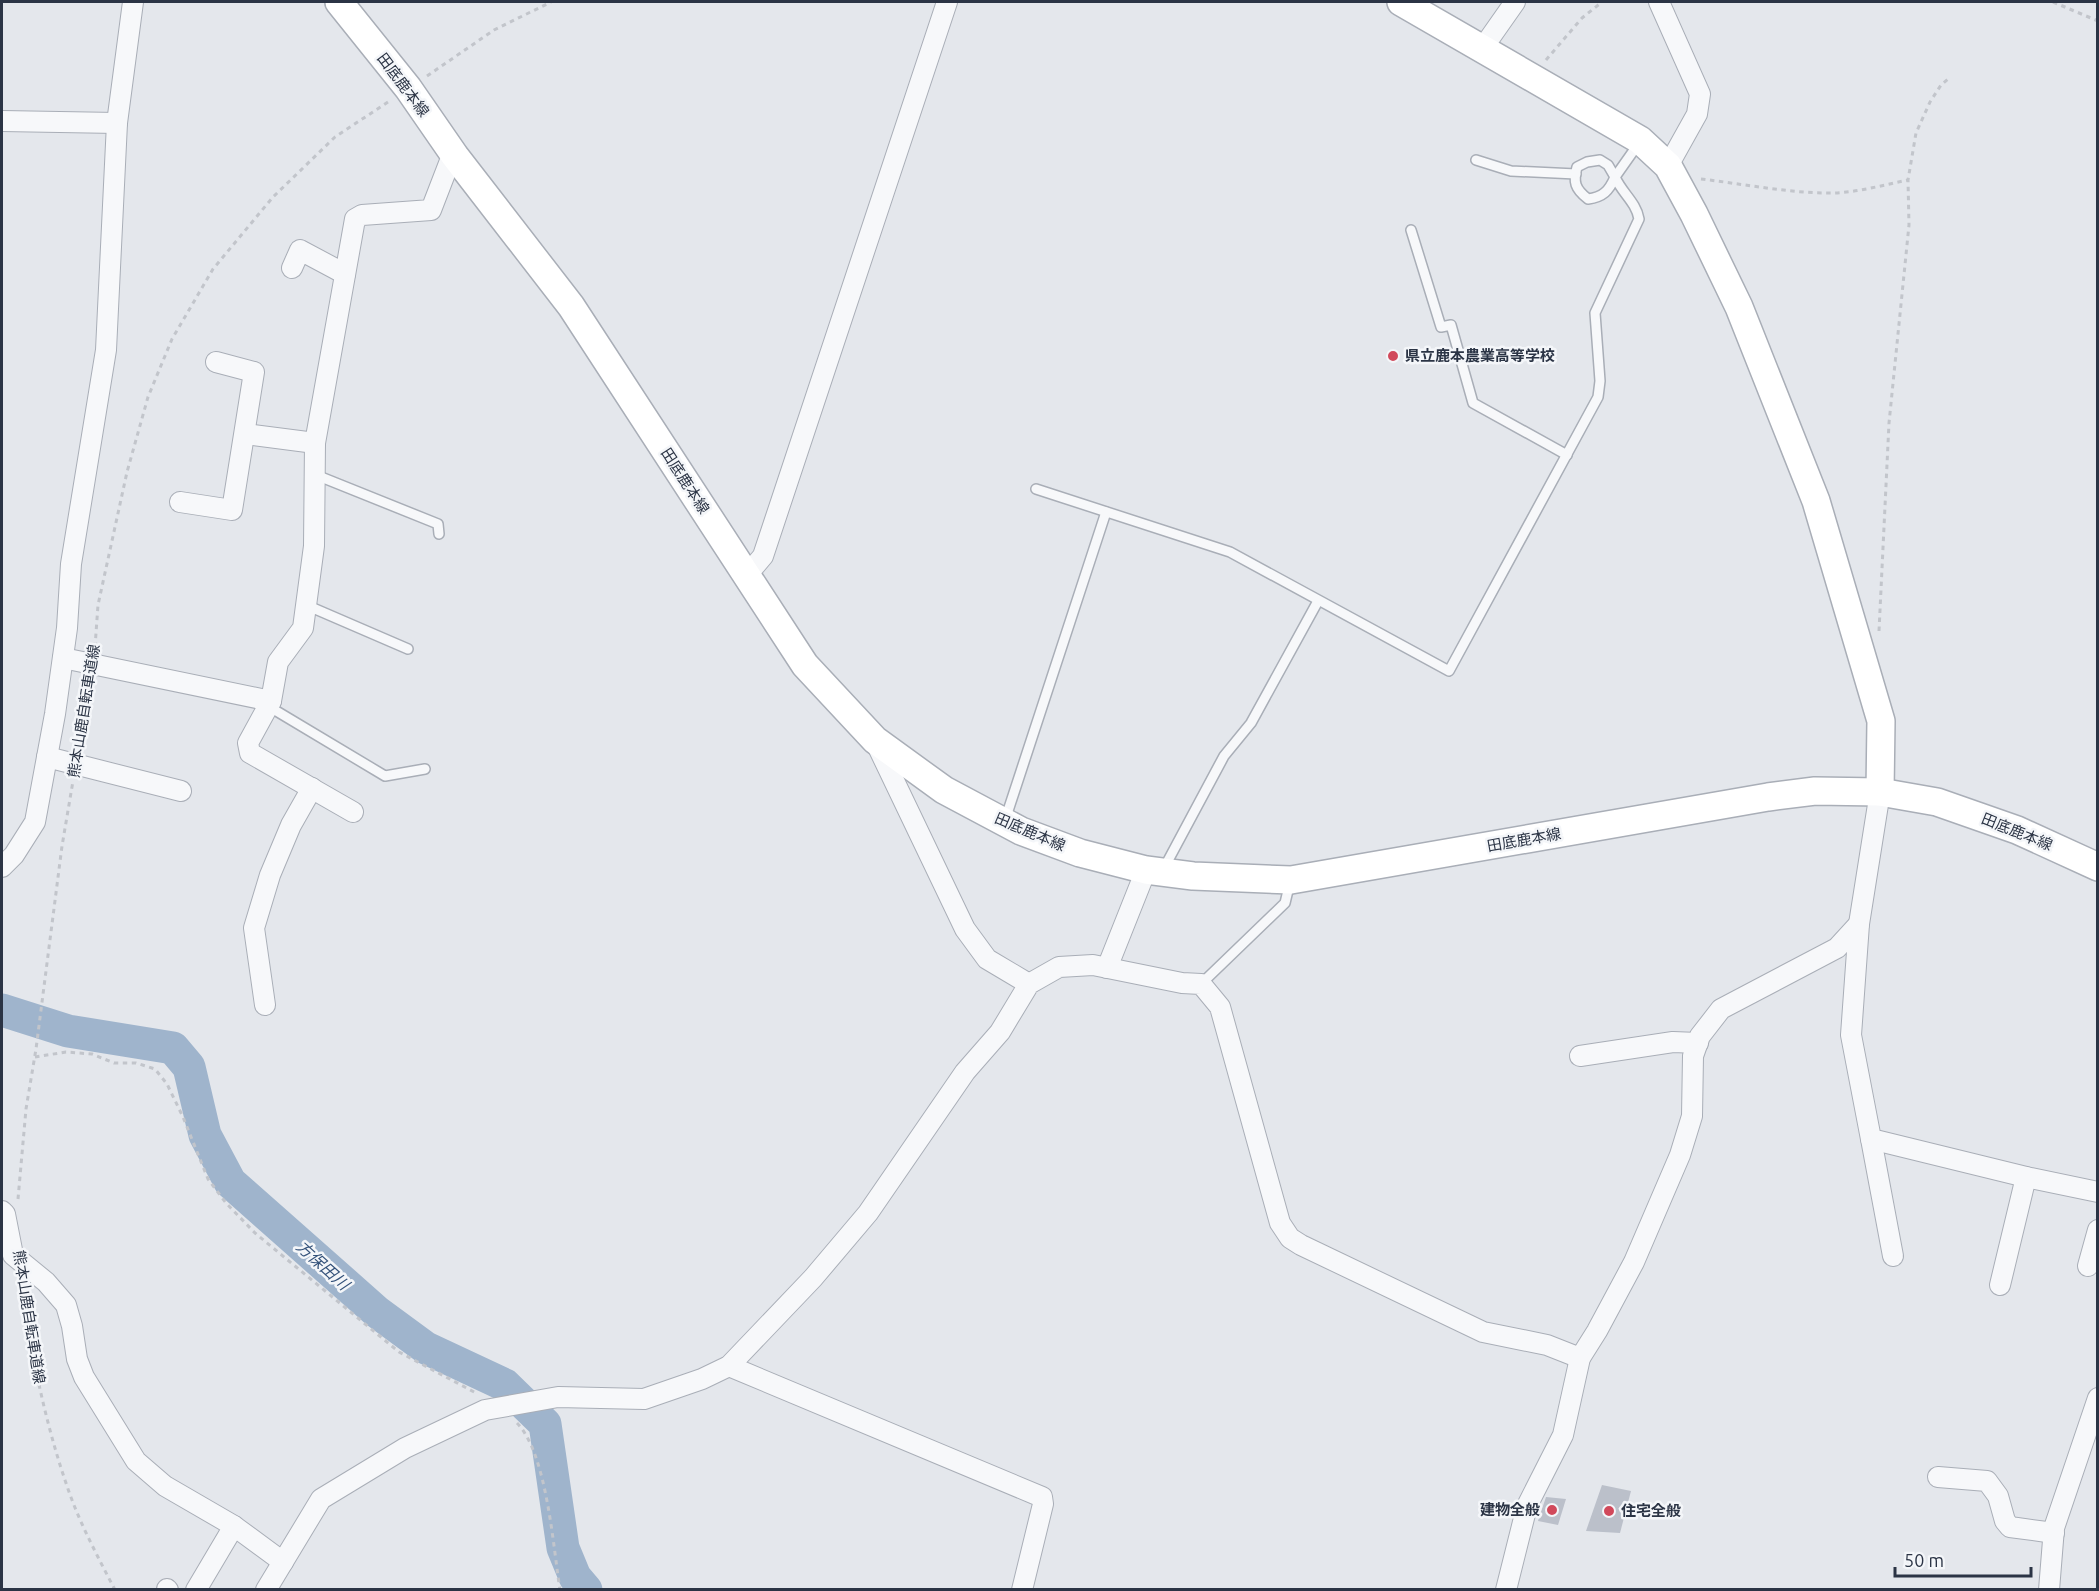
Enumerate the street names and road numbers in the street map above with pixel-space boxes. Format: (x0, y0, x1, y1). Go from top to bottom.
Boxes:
street label: 田底鹿本線 (374, 50, 433, 120)
street label: 田底鹿本線 (658, 445, 713, 517)
street label: 熊本山鹿自転車道線 (65, 643, 102, 779)
street label: 田底鹿本線 (992, 809, 1068, 854)
street label: 田底鹿本線 (1979, 810, 2055, 853)
street label: 田底鹿本線 (1485, 825, 1562, 854)
street label: 熊本山鹿自転車道線 (11, 1249, 48, 1385)

